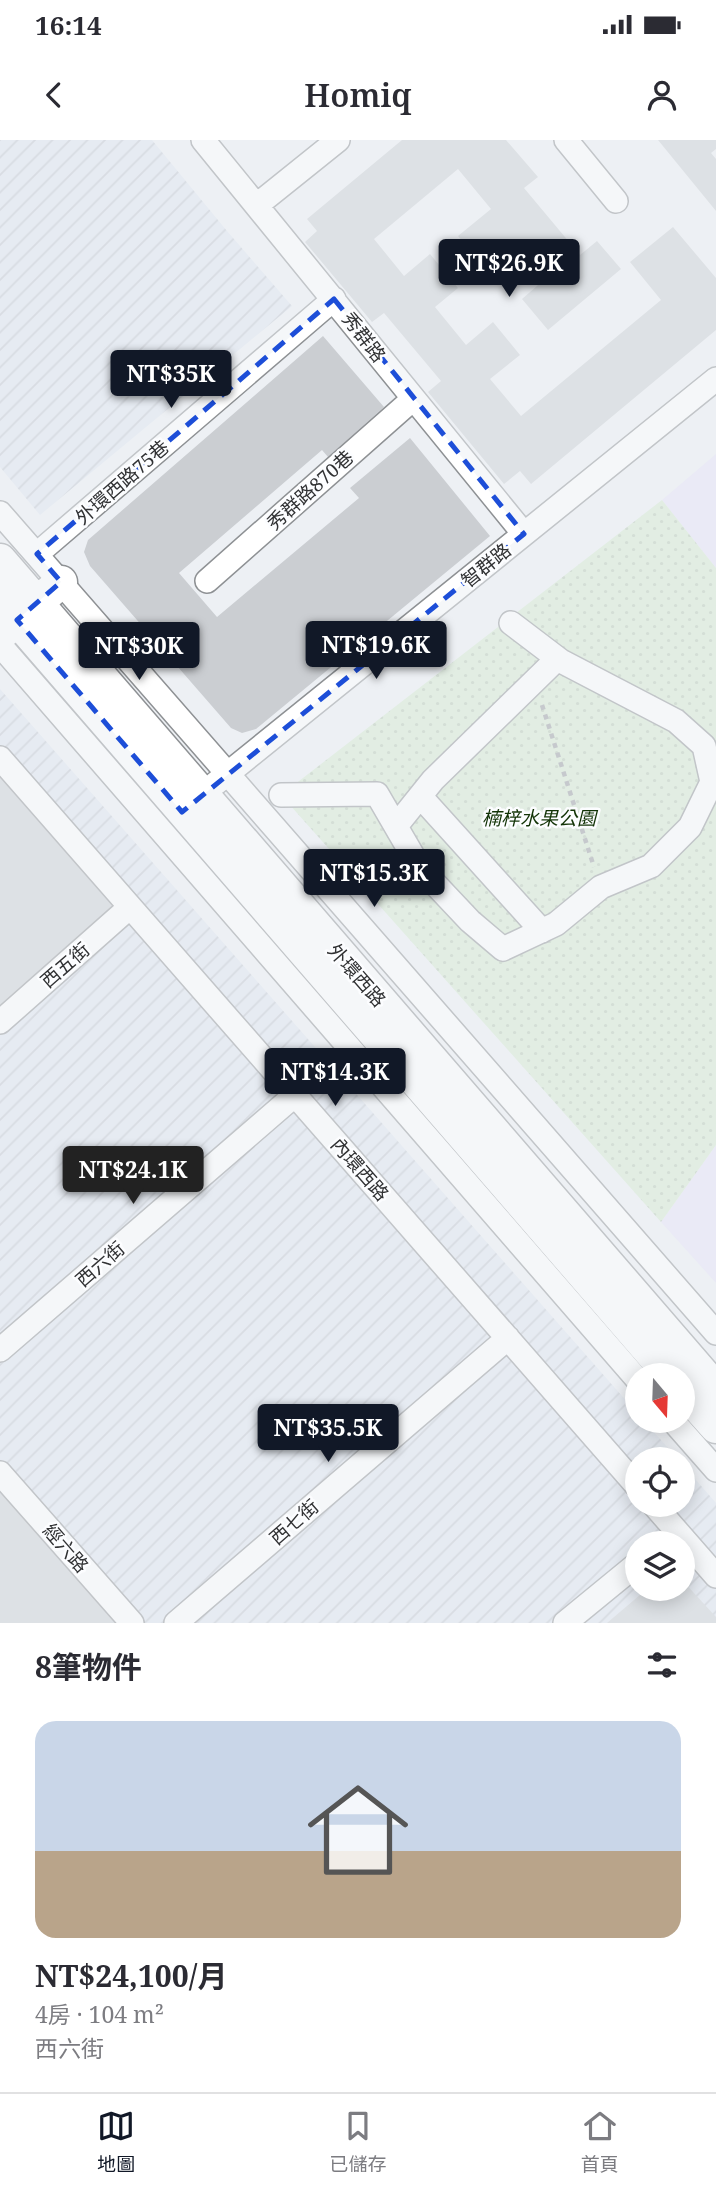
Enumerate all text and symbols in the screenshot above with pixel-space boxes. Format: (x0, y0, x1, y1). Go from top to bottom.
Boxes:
text: 16:14 (35, 7, 102, 43)
text: Homiq (304, 73, 412, 116)
icon: back (35, 76, 73, 114)
icon: person (643, 76, 681, 114)
pin: NT$26.9K (437, 240, 581, 299)
text: NT$26.9K (455, 246, 563, 278)
street label: 秀群路 (336, 307, 392, 367)
pin: NT$35K (114, 350, 228, 410)
text: NT$35K (126, 357, 216, 389)
street label: 外環西路75巷 (70, 434, 174, 530)
street label: 秀群路870巷 (261, 444, 359, 536)
street label: 智群路 (456, 537, 516, 593)
pin: NT$30K (82, 622, 196, 682)
pin: NT$19.6K (304, 622, 448, 681)
text: NT$19.6K (322, 628, 430, 660)
text: NT$30K (94, 629, 184, 661)
park label: 楠梓水果公園 (482, 805, 599, 831)
pin: NT$15.3K (302, 850, 446, 909)
text: NT$15.3K (320, 856, 428, 888)
street label: 西五街 (35, 936, 95, 994)
street label: 外環西路 (322, 938, 392, 1012)
pin: NT$14.3K (263, 1048, 407, 1108)
text: NT$14.3K (281, 1055, 389, 1087)
street label: 內環西路 (325, 1132, 395, 1206)
pin: NT$24.1K (61, 1146, 205, 1206)
text: NT$24.1K (79, 1153, 187, 1185)
street label: 西六街 (70, 1235, 130, 1293)
north arrow (625, 1363, 695, 1433)
map controls (625, 1363, 695, 1601)
pin: NT$35.5K (256, 1404, 400, 1464)
text: NT$35.5K (274, 1411, 382, 1443)
button: locate (625, 1447, 695, 1517)
street label: 西七街 (264, 1493, 324, 1551)
street label: 經六路 (37, 1518, 95, 1578)
button: layers (625, 1531, 695, 1601)
text: 8筆物件 (35, 1646, 142, 1687)
icon: filters (643, 1646, 681, 1684)
icon: home (295, 1767, 421, 1893)
text: NT$24,100/月 (35, 1955, 227, 1996)
text: 4房 · 104 m² (35, 1998, 164, 2030)
text: 西六街 (35, 2032, 104, 2064)
tab: 地圖 (97, 2107, 135, 2177)
tab: 已儲存 (329, 2107, 387, 2177)
tab: 首頁 (581, 2107, 619, 2177)

